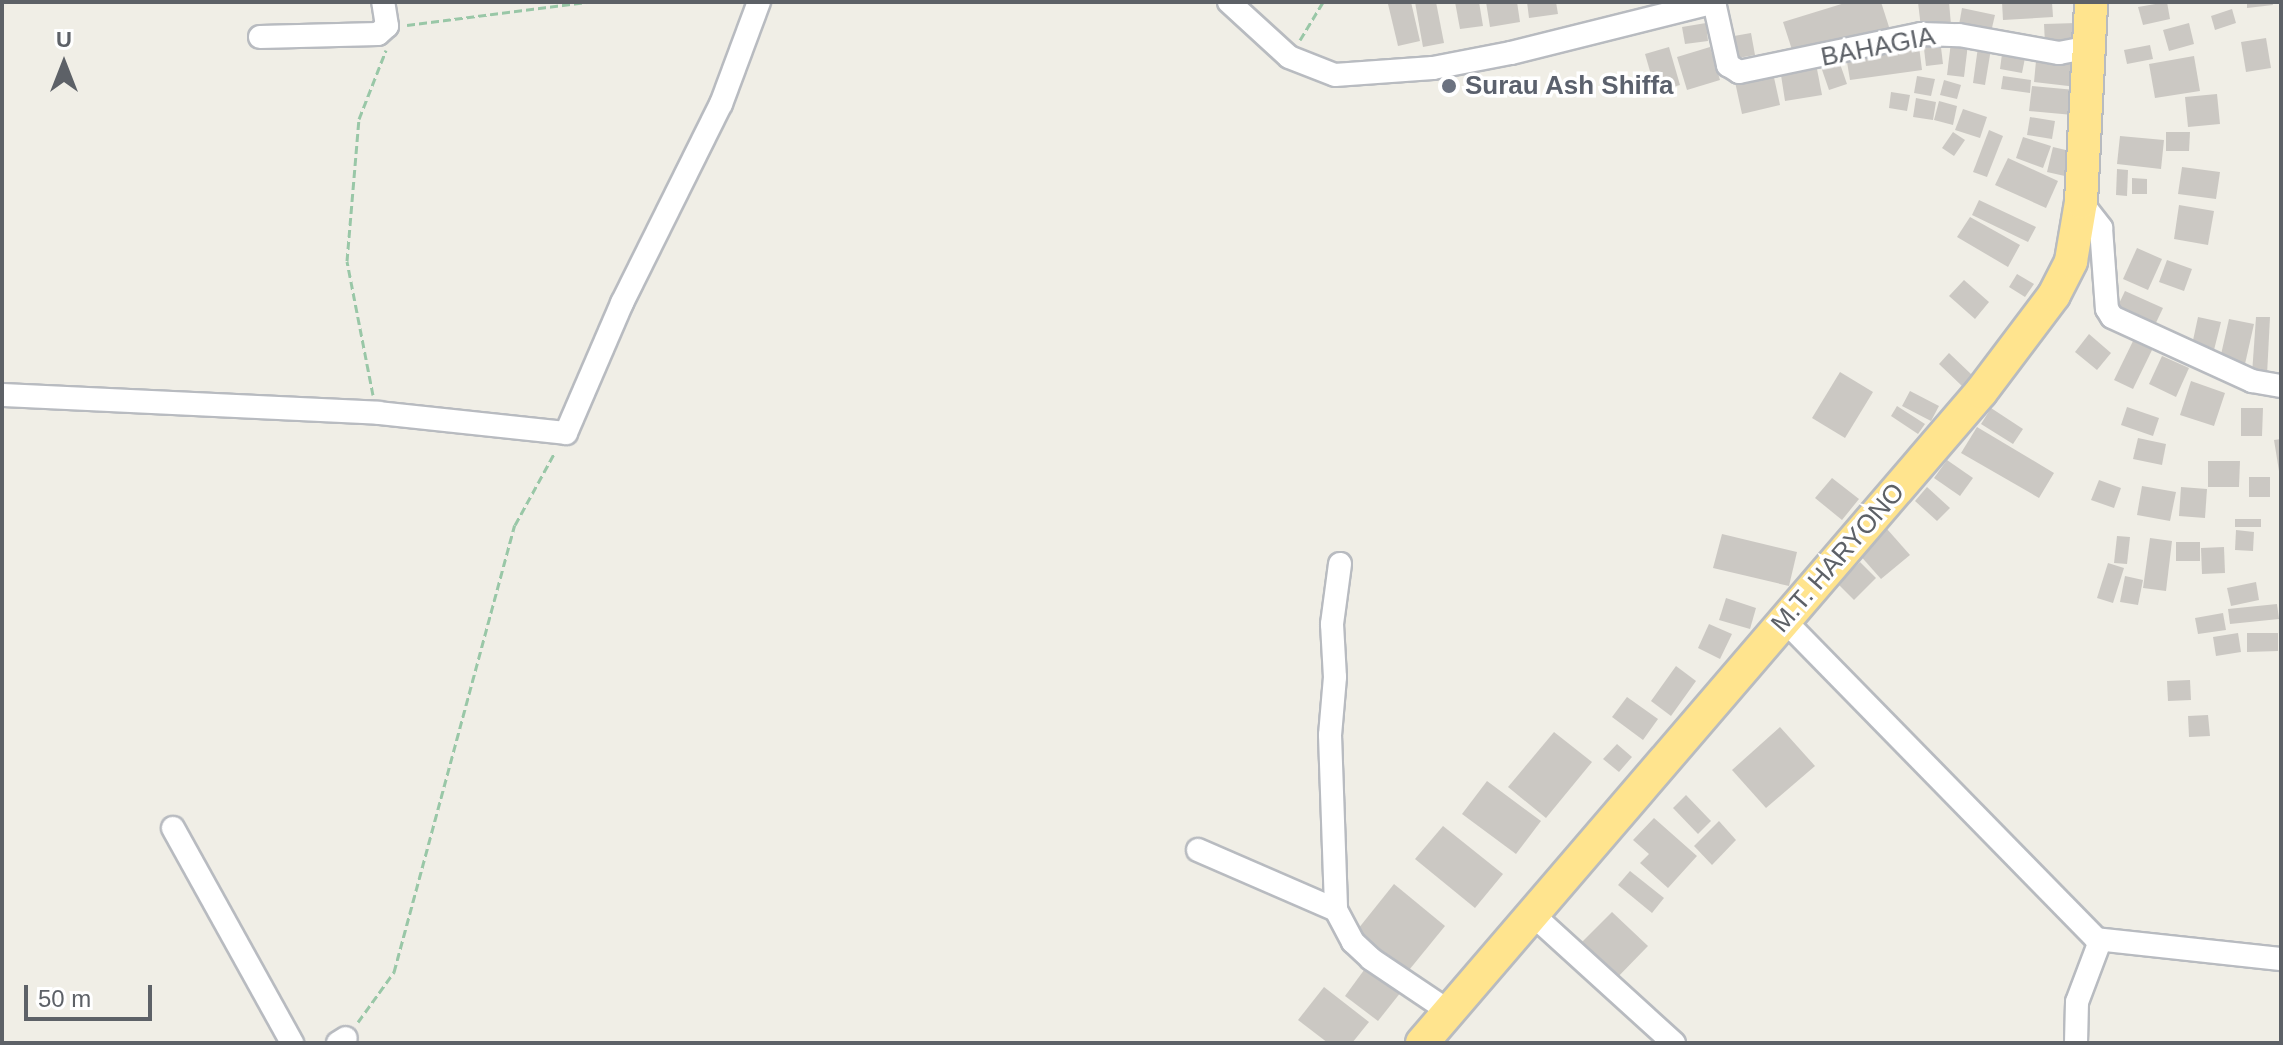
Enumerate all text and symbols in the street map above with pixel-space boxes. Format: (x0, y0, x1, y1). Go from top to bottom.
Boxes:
street label: BAHAGIA (1818, 21, 1938, 73)
north arrow (24, 24, 104, 104)
text: U (56, 27, 72, 52)
place label: Surau Ash Shiffa (1465, 70, 1674, 102)
marker: Surau Ash Shiffa (1440, 77, 1458, 95)
street label: M.T. HARYONO (1765, 477, 1911, 639)
scale bar (28, 969, 156, 1019)
text: 50 m (38, 985, 91, 1012)

